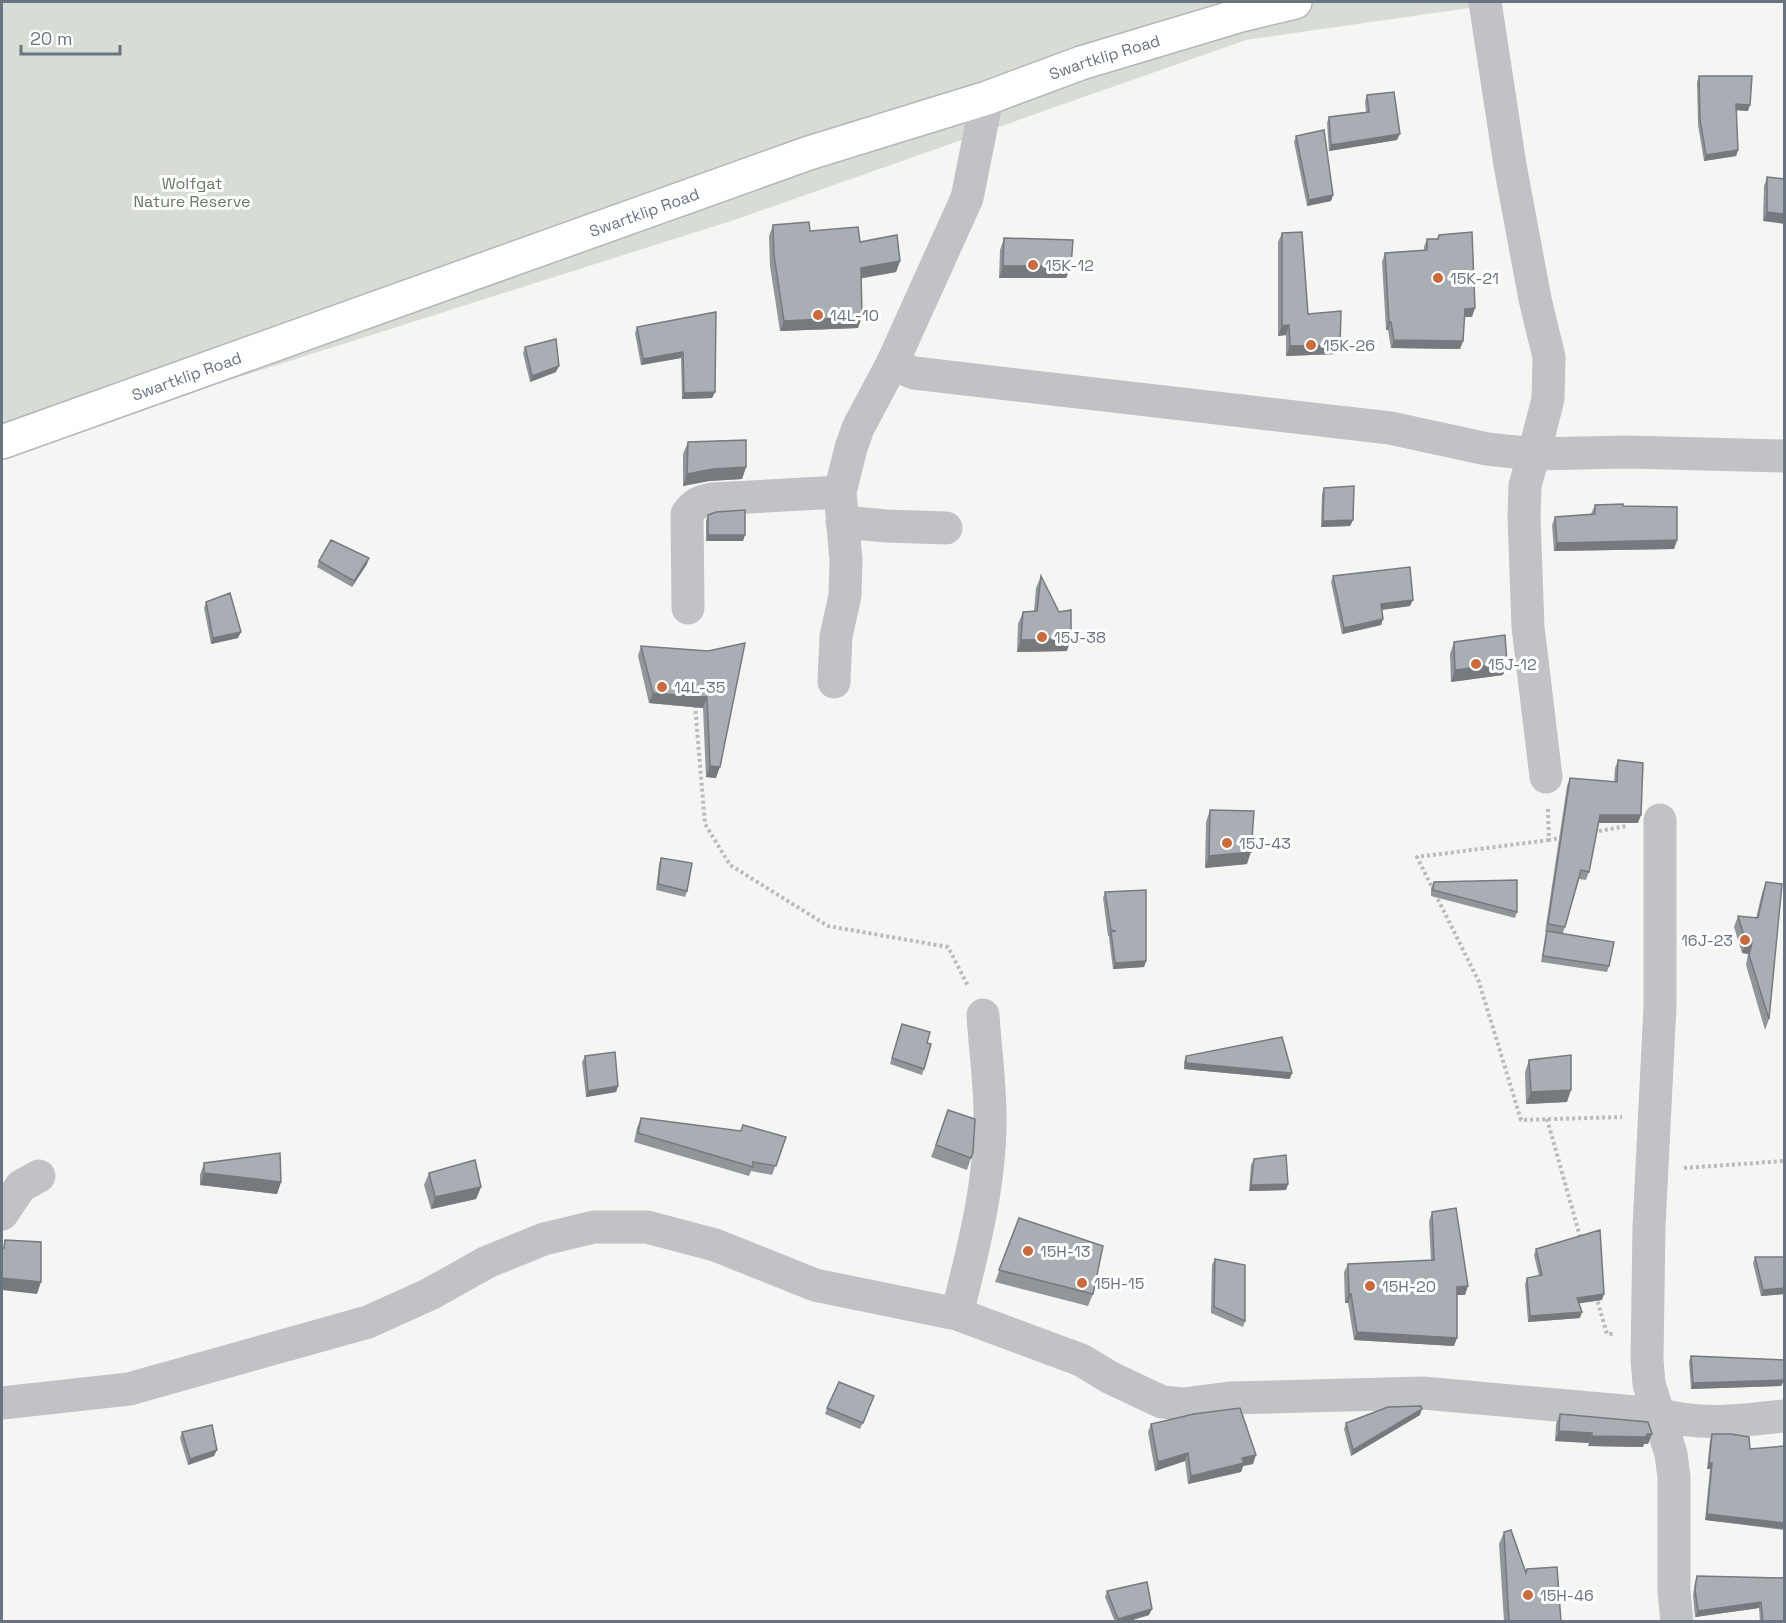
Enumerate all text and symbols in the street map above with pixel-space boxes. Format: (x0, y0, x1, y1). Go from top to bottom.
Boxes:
scale bar (21, 18, 120, 56)
text: 20 m (30, 27, 73, 50)
street label: Swartklip Road (1046, 30, 1163, 85)
park label: Wolfgat Nature Reserve (133, 173, 251, 212)
street label: Swartklip Road (586, 183, 702, 242)
place label: 15K-12 (1045, 255, 1094, 276)
marker: 15K-12 (1026, 258, 1040, 272)
place label: 15K-21 (1450, 268, 1499, 289)
marker: 15K-21 (1431, 271, 1445, 285)
place label: 14L-10 (830, 305, 879, 326)
marker: 14L-10 (811, 308, 825, 322)
place label: 15K-26 (1323, 335, 1375, 356)
marker: 15K-26 (1304, 338, 1318, 352)
street label: Swartklip Road (129, 347, 245, 406)
place label: 15J-38 (1054, 627, 1106, 648)
marker: 15J-38 (1035, 630, 1049, 644)
place label: 15J-12 (1488, 654, 1537, 675)
marker: 15J-12 (1469, 657, 1483, 671)
place label: 14L-35 (674, 677, 725, 698)
marker: 14L-35 (655, 680, 669, 694)
place label: 15J-43 (1239, 833, 1291, 854)
marker: 15J-43 (1220, 836, 1234, 850)
place label: 16J-23 (1681, 930, 1733, 951)
marker: 16J-23 (1738, 933, 1752, 947)
place label: 15H-13 (1040, 1241, 1090, 1262)
marker: 15H-13 (1021, 1244, 1035, 1258)
place label: 15H-15 (1094, 1273, 1144, 1294)
marker: 15H-15 (1075, 1276, 1089, 1290)
place label: 15H-20 (1382, 1276, 1436, 1297)
marker: 15H-20 (1363, 1279, 1377, 1293)
place label: 15H-46 (1540, 1585, 1594, 1606)
marker: 15H-46 (1521, 1588, 1535, 1602)

